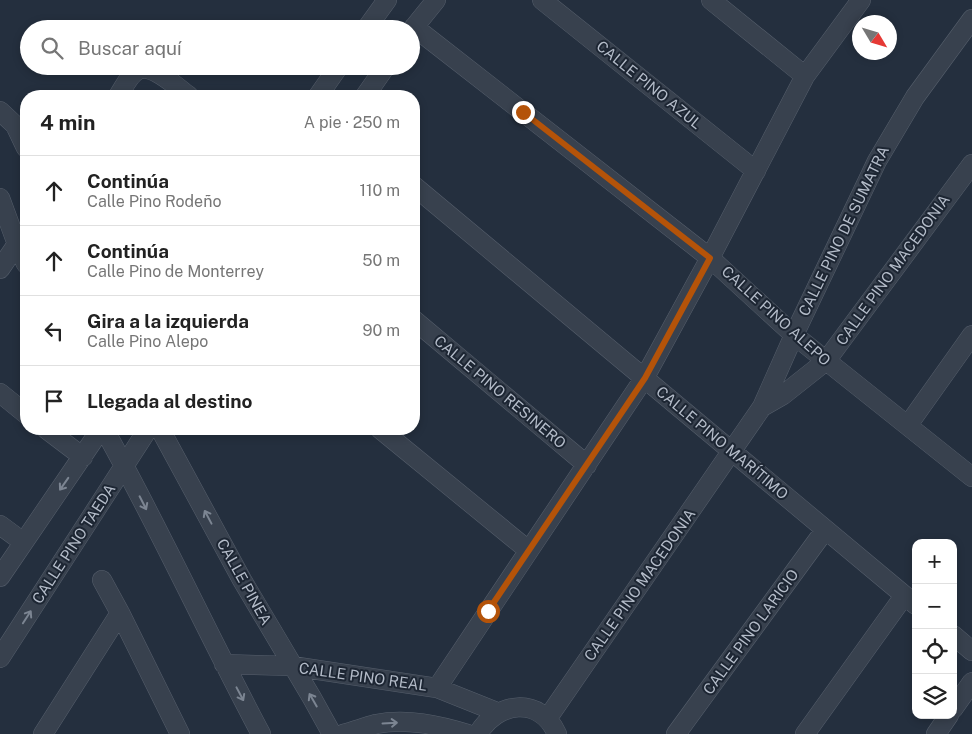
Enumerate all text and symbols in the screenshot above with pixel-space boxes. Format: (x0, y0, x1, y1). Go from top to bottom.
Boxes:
north arrow (852, 15, 897, 60)
search box (20, 20, 420, 75)
icon: search (38, 34, 66, 62)
text: Buscar aquí (78, 37, 182, 59)
street label: CALLE PINO AZUL (593, 37, 705, 132)
route end (512, 101, 535, 124)
text: 4 min (40, 110, 95, 135)
text: A pie · 250 m (304, 113, 400, 132)
street label: CALLE PINO DE SUMATRA (795, 143, 892, 319)
text: Continúa (87, 170, 169, 192)
icon: ahead (40, 177, 68, 205)
text: 110 m (359, 181, 400, 200)
street label: CALLE PINO MACEDONIA (832, 191, 953, 348)
text: Calle Pino Rodeño (87, 192, 221, 211)
text: Continúa (87, 240, 169, 262)
icon: ahead (40, 247, 68, 275)
text: 50 m (362, 251, 400, 270)
text: Calle Pino de Monterrey (87, 262, 264, 281)
street label: CALLE PINO ALEPO (719, 262, 834, 369)
text: Gira a la izquierda (87, 310, 249, 332)
icon: left (40, 317, 68, 345)
text: 90 m (363, 321, 400, 340)
text: Calle Pino Alepo (87, 332, 208, 351)
street label: CALLE PINO RESINERO (431, 332, 569, 452)
street label: CALLE PINO MARÍTIMO (653, 383, 792, 503)
icon: arrive (40, 387, 68, 415)
text: Llegada al destino (87, 390, 252, 412)
one-way arrow (59, 476, 69, 490)
street label: CALLE PINO TAEDA (29, 480, 119, 607)
one-way arrow (138, 495, 148, 510)
street label: CALLE PINO MACEDONIA (581, 505, 699, 664)
one-way arrow (203, 510, 212, 525)
street label: CALLE PINEA (214, 536, 275, 628)
map controls (912, 539, 957, 719)
button: + (912, 539, 957, 584)
street label: CALLE PINO LARICIO (700, 566, 802, 698)
button: − (912, 584, 957, 629)
route start (477, 600, 500, 623)
one-way arrow (21, 610, 32, 624)
button: locate (912, 629, 957, 674)
street label: CALLE PINO REAL (298, 659, 428, 694)
button: layers (912, 674, 957, 719)
one-way arrow (235, 687, 245, 702)
one-way arrow (308, 692, 318, 707)
one-way arrow (382, 719, 398, 728)

